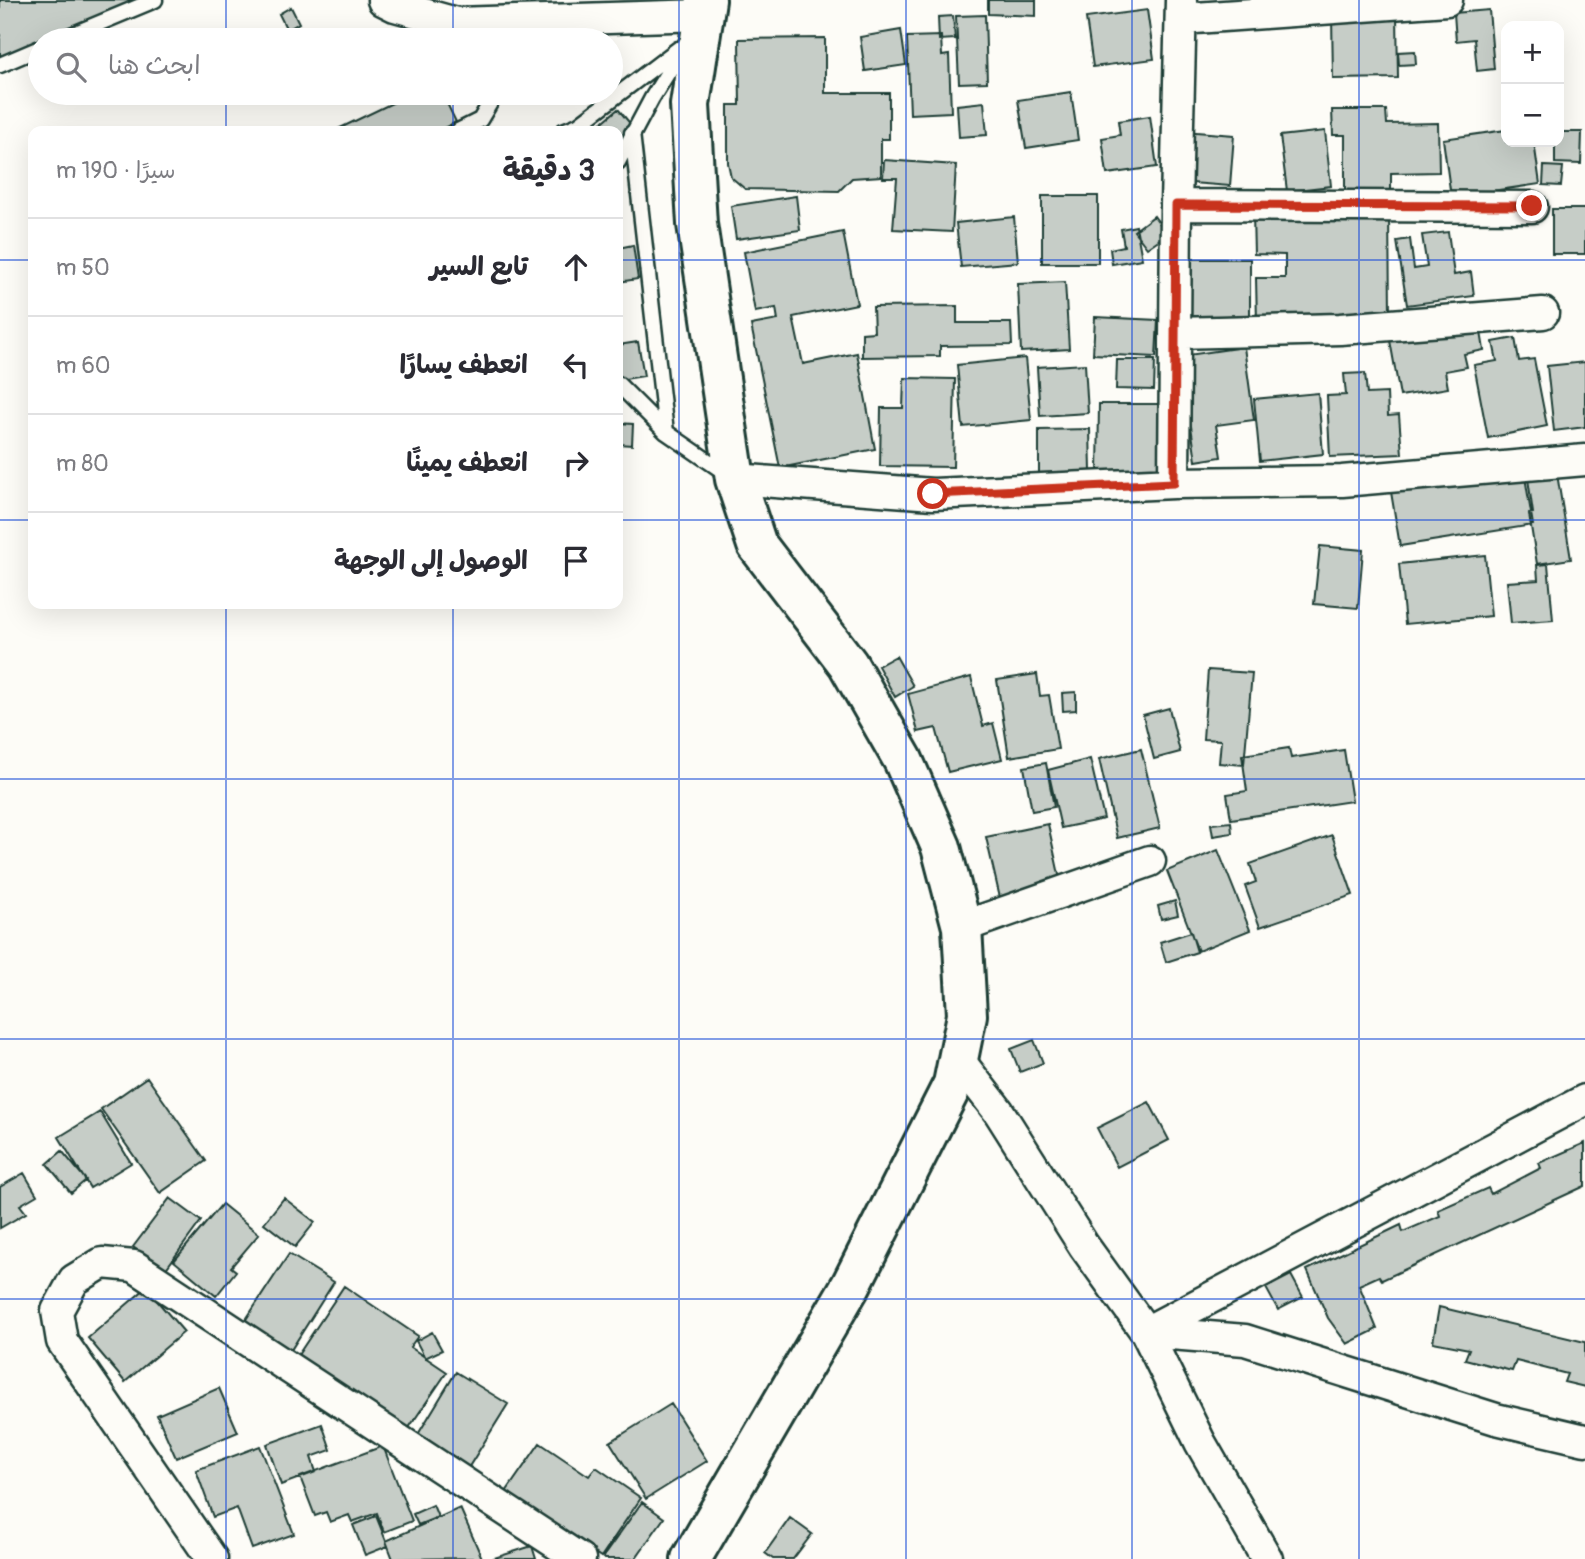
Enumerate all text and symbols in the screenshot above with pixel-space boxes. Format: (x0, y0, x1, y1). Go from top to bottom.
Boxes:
map controls (1501, 21, 1564, 147)
button: + (1501, 21, 1564, 84)
search box (28, 28, 623, 105)
icon: search (52, 48, 90, 86)
text: ابحث هنا (108, 50, 201, 82)
button: − (1501, 84, 1564, 147)
text: 3 دقيقة (503, 152, 595, 189)
text: سيرًا · 190 m (56, 156, 175, 185)
route end (1516, 190, 1547, 221)
icon: ahead (557, 248, 595, 286)
text: تابع السير (430, 251, 528, 283)
text: 50 m (56, 253, 110, 282)
icon: left (557, 346, 595, 384)
text: انعطف يسارًا (399, 349, 528, 381)
text: 60 m (56, 351, 111, 380)
icon: right (557, 444, 595, 482)
text: انعطف يمينًا (406, 447, 528, 479)
text: 80 m (56, 449, 109, 478)
route start (917, 478, 948, 509)
icon: arrive (557, 542, 595, 580)
text: الوصول إلى الوجهة (334, 545, 528, 577)

